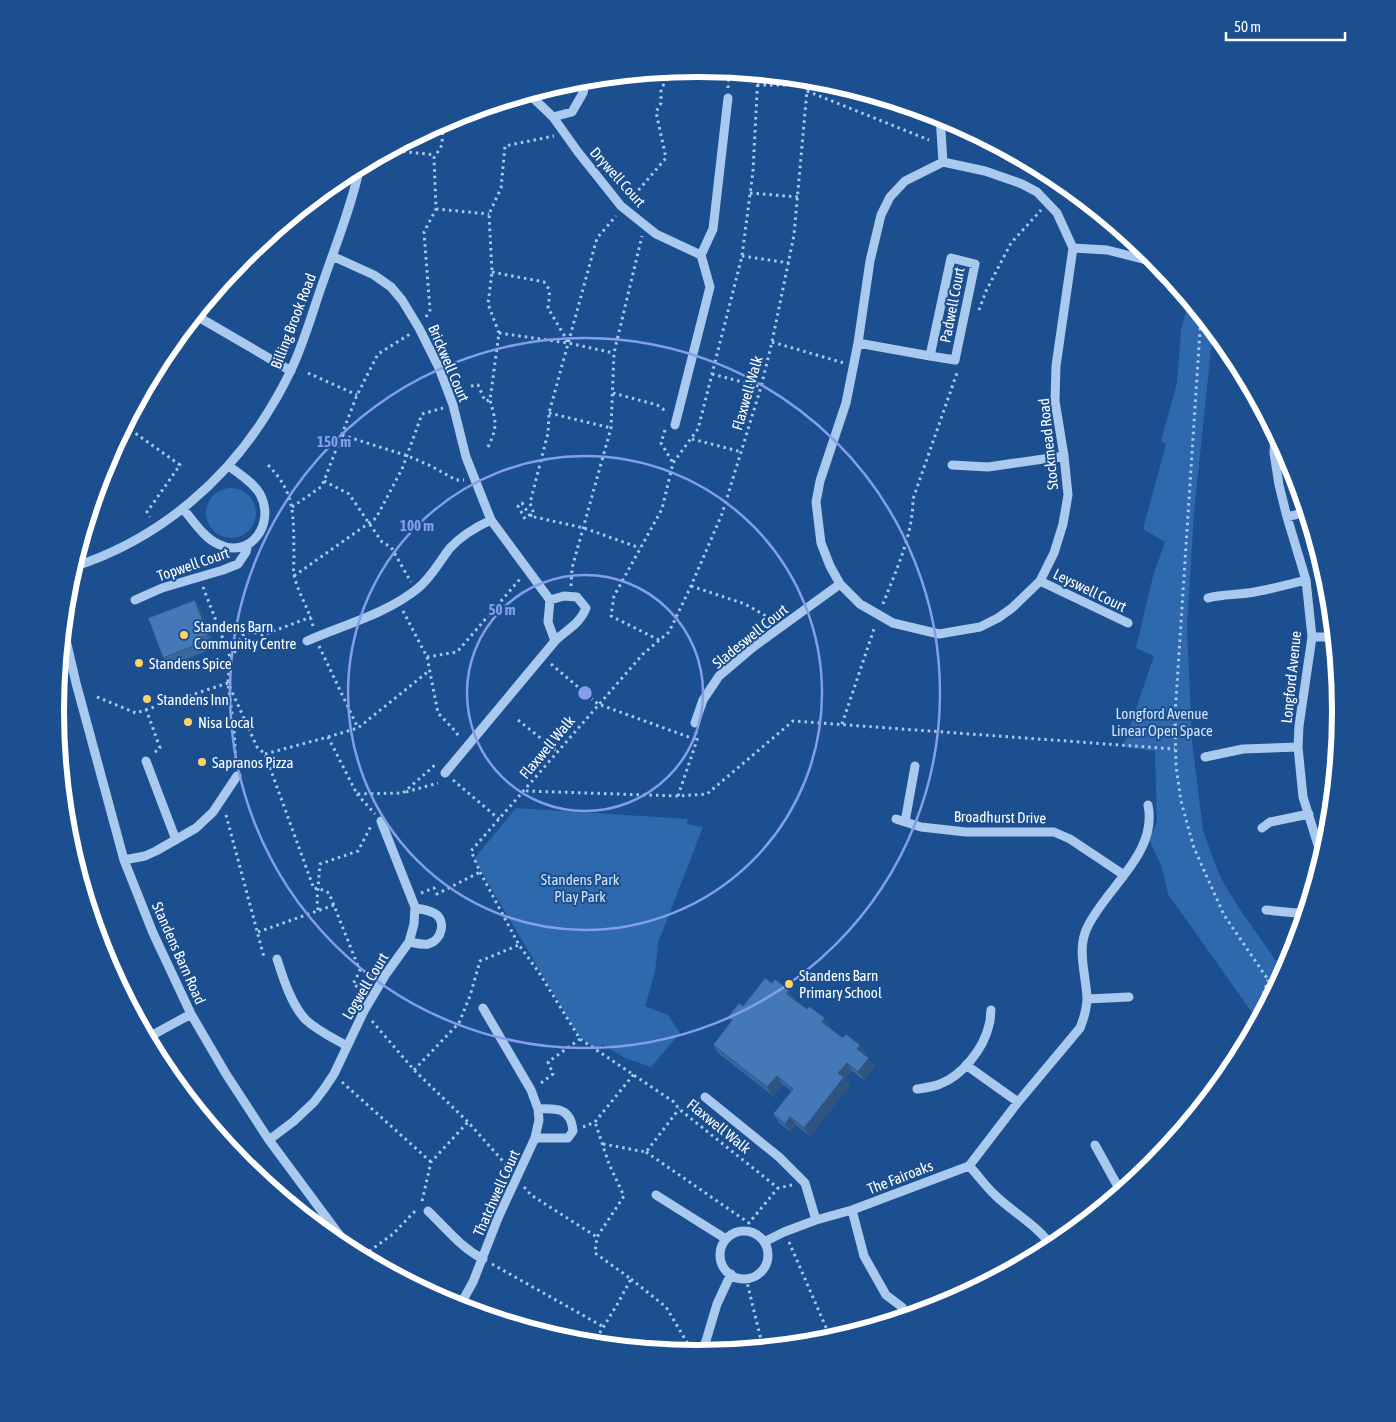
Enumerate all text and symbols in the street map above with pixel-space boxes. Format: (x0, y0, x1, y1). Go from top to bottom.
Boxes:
scale bar (1226, 10, 1345, 42)
text: 50 m (1234, 18, 1261, 35)
street label: Drywell Court (587, 144, 649, 210)
street label: Padwell Court (936, 266, 968, 344)
street label: Billing Brook Road (267, 271, 319, 371)
street label: Brickwell Court (425, 322, 473, 404)
street label: Flaxwell Walk (728, 353, 766, 432)
street label: Stockmead Road (1035, 397, 1061, 491)
text: 150 m (317, 433, 351, 450)
text: 100 m (400, 517, 434, 534)
street label: Topwell Court (155, 544, 231, 584)
street label: Leyswell Court (1051, 565, 1129, 615)
text: 50 m (489, 601, 516, 618)
street label: Sladeswell Court (709, 601, 791, 671)
place label: Standens Barn Community Centre (194, 618, 297, 652)
marker: Standens Barn Community Centre (178, 629, 190, 641)
street label: Longford Avenue (1278, 630, 1304, 724)
place label: Standens Spice (149, 655, 232, 672)
marker: Standens Spice (133, 657, 145, 669)
centre of rings (576, 684, 594, 702)
place label: Standens Inn (157, 691, 229, 708)
marker: Standens Inn (141, 693, 153, 705)
park label: Longford Avenue Linear Open Space (1111, 705, 1213, 739)
street label: Flaxwell Walk (516, 712, 578, 782)
place label: Nisa Local (198, 714, 254, 731)
marker: Nisa Local (182, 716, 194, 728)
place label: Sapranos Pizza (212, 754, 293, 771)
marker: Sapranos Pizza (196, 756, 208, 768)
street label: Broadhurst Drive (954, 808, 1047, 826)
park label: Standens Park Play Park (541, 871, 620, 905)
street label: Standens Barn Road (149, 899, 209, 1007)
street label: Logwell Court (339, 950, 391, 1022)
place label: Standens Barn Primary School (799, 967, 882, 1001)
marker: Standens Barn Primary School (783, 978, 795, 990)
street label: Flaxwell Walk (684, 1095, 754, 1157)
street label: Thatchwell Court (469, 1147, 523, 1239)
street label: The Fairoaks (865, 1157, 935, 1197)

